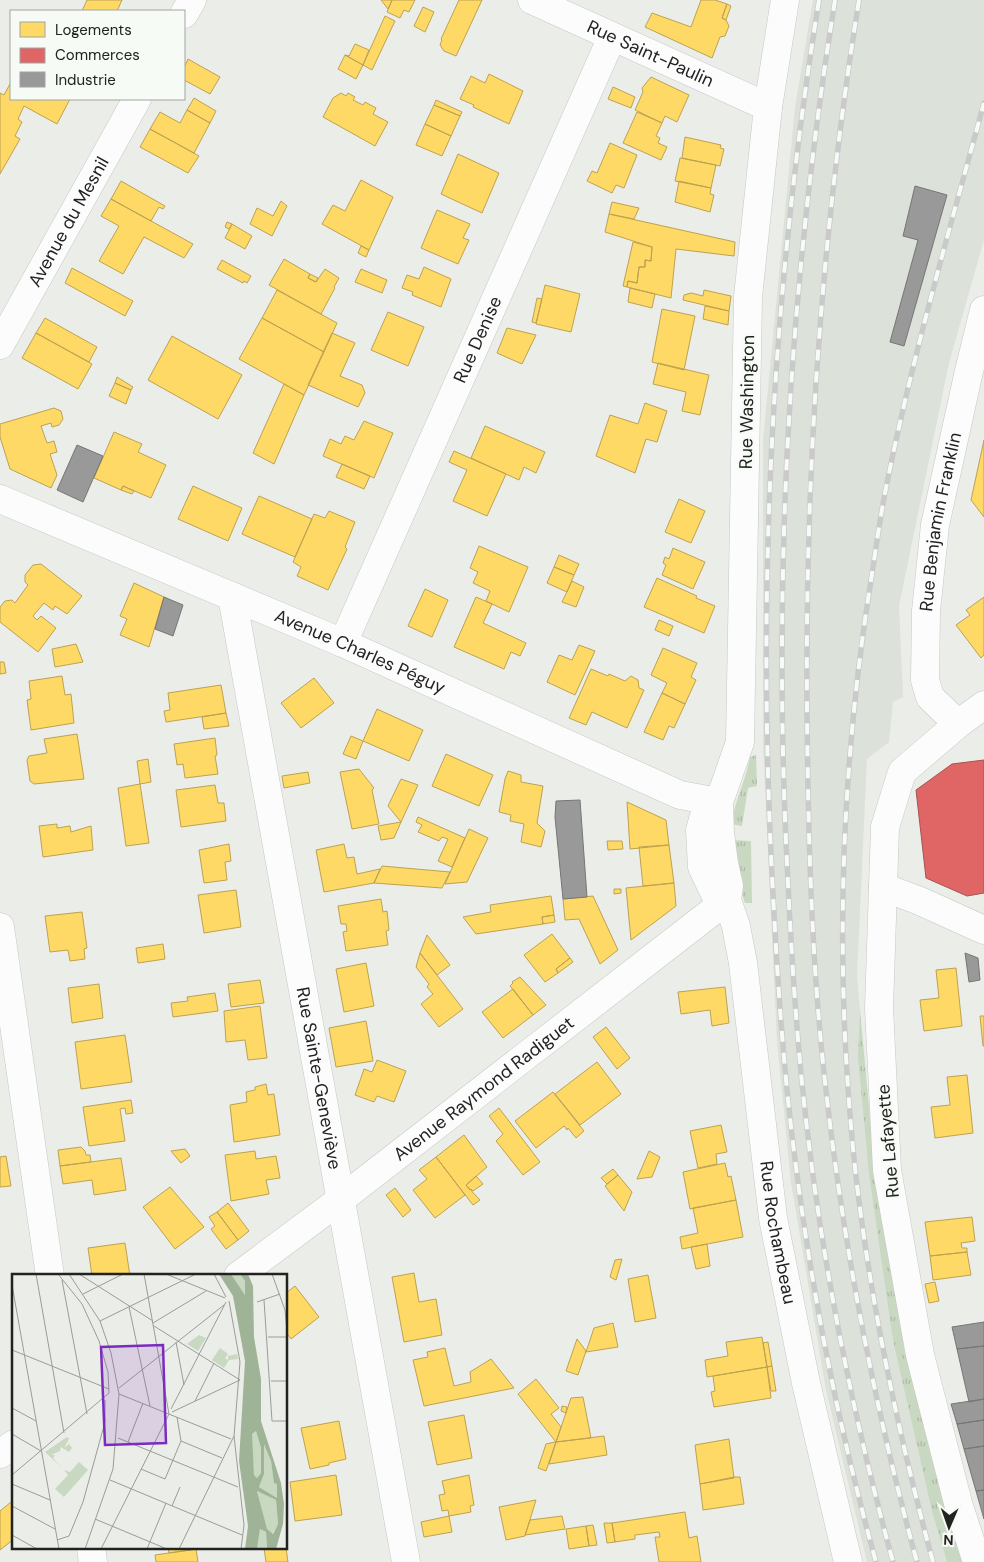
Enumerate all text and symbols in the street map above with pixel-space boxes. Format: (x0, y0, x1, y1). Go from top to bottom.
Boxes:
legend (10, 10, 185, 100)
street label: Rue Saint-Paulin (583, 15, 718, 93)
text: Logements (55, 20, 132, 40)
text: Commerces (55, 45, 140, 65)
text: Industrie (55, 70, 116, 90)
street label: Avenue du Mesnil (23, 152, 114, 291)
street label: Rue Denise (448, 292, 507, 387)
street label: Rue Washington (734, 335, 760, 469)
street label: Rue Benjamin Franklin (914, 430, 967, 613)
street label: Avenue Charles Péguy (271, 604, 449, 700)
street label: Rue Sainte-Geneviève (291, 985, 347, 1171)
street label: Avenue Raymond Radiguet (388, 1011, 579, 1166)
street label: Rue Lafayette (871, 1083, 905, 1199)
street label: Rue Rochambeau (754, 1160, 802, 1306)
inset map (12, 1274, 288, 1550)
north arrow (924, 1502, 974, 1552)
text: N (943, 1531, 954, 1549)

